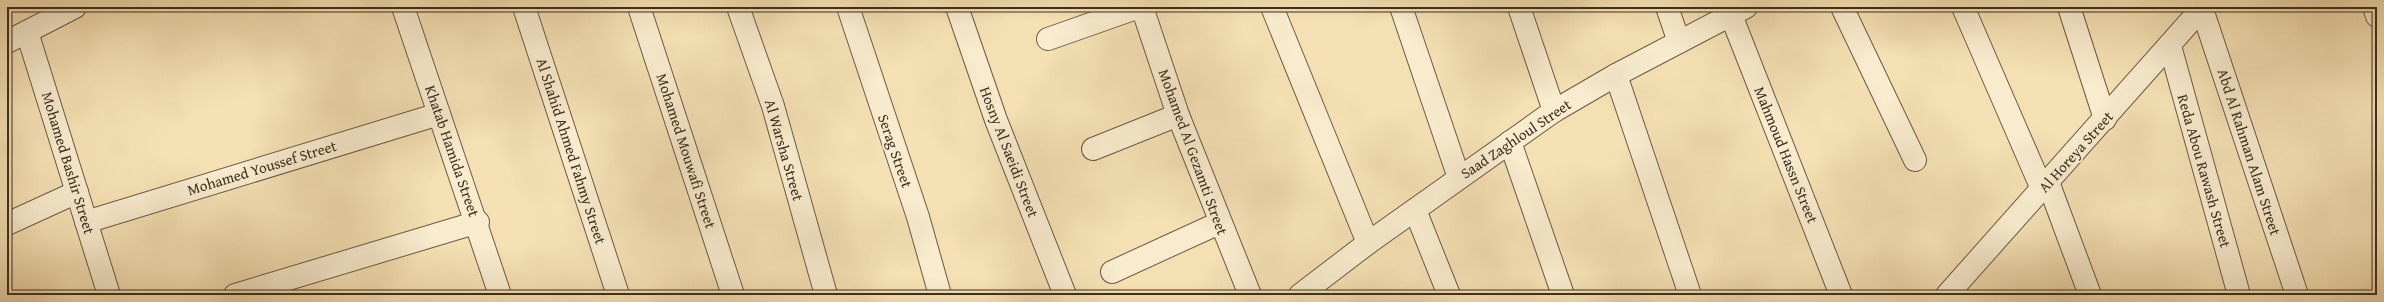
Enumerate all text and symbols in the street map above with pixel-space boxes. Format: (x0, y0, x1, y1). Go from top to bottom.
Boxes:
street label: Al Shahid Ahmed Fahmy Street (531, 55, 612, 247)
street label: Mohamed Al Gezamti Street (1154, 66, 1234, 238)
street label: Abd Al Rahman Alam Street (2213, 66, 2287, 238)
street label: Mohamed Mouwafi Street (651, 71, 722, 232)
street label: Khatab Hamida Street (420, 82, 485, 220)
street label: Hosny Al Saeidi Street (975, 83, 1044, 221)
street label: Mahmoud Hassn Street (1749, 83, 1824, 227)
street label: Mohamed Bashir Street (37, 89, 100, 237)
street label: Reda Abou Rawash Street (2173, 92, 2237, 251)
street label: Saad Zaghloul Street (1456, 93, 1576, 183)
street label: Al Warsha Street (760, 97, 809, 204)
street label: Al Horeya Street (2033, 106, 2118, 197)
street label: Serag Street (873, 111, 918, 191)
street label: Mohamed Youssef Street (185, 135, 340, 200)

